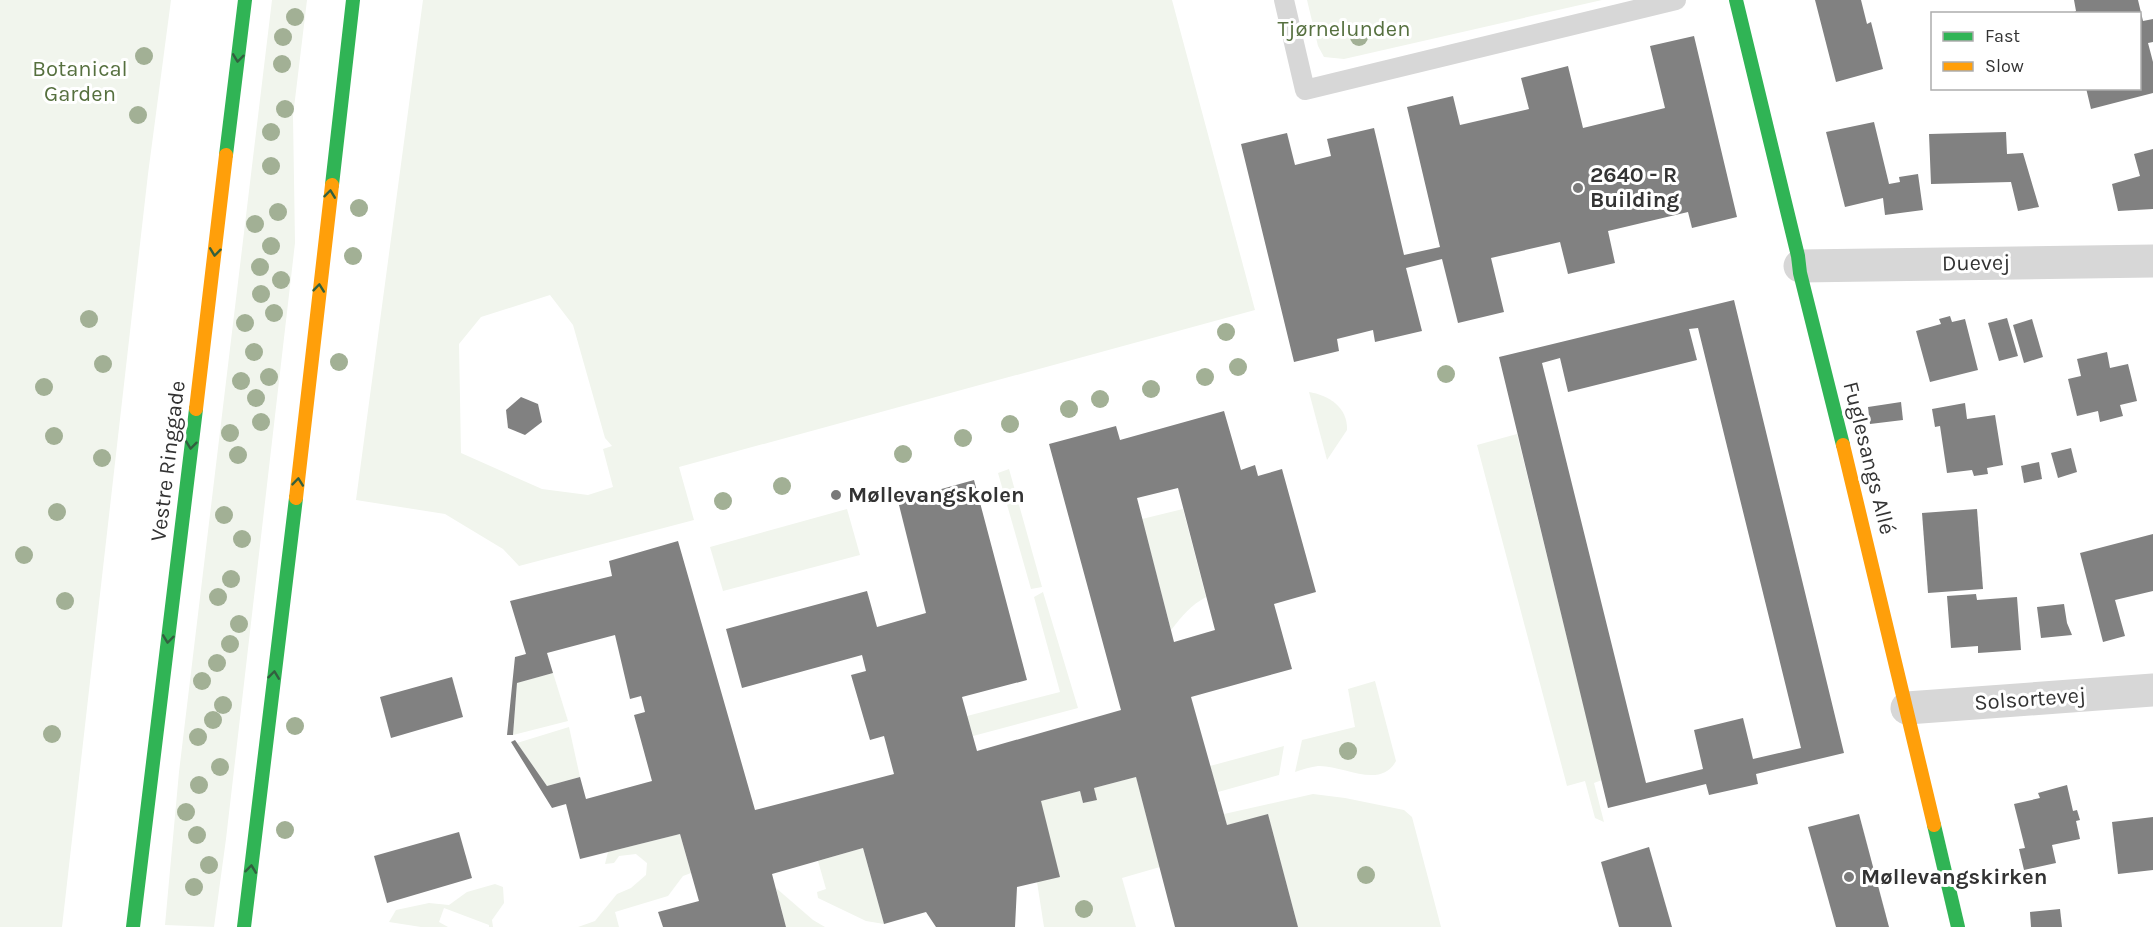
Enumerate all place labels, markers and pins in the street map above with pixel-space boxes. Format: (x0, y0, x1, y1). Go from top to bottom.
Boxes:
place label: 2640 - R Building (1590, 162, 1679, 213)
marker: 2640 - R Building (1571, 181, 1585, 195)
place label: Møllevangskolen (848, 482, 1025, 508)
marker: Møllevangskolen (829, 488, 843, 502)
place label: Møllevangskirken (1861, 864, 2047, 890)
marker: Møllevangskirken (1842, 870, 1856, 884)

